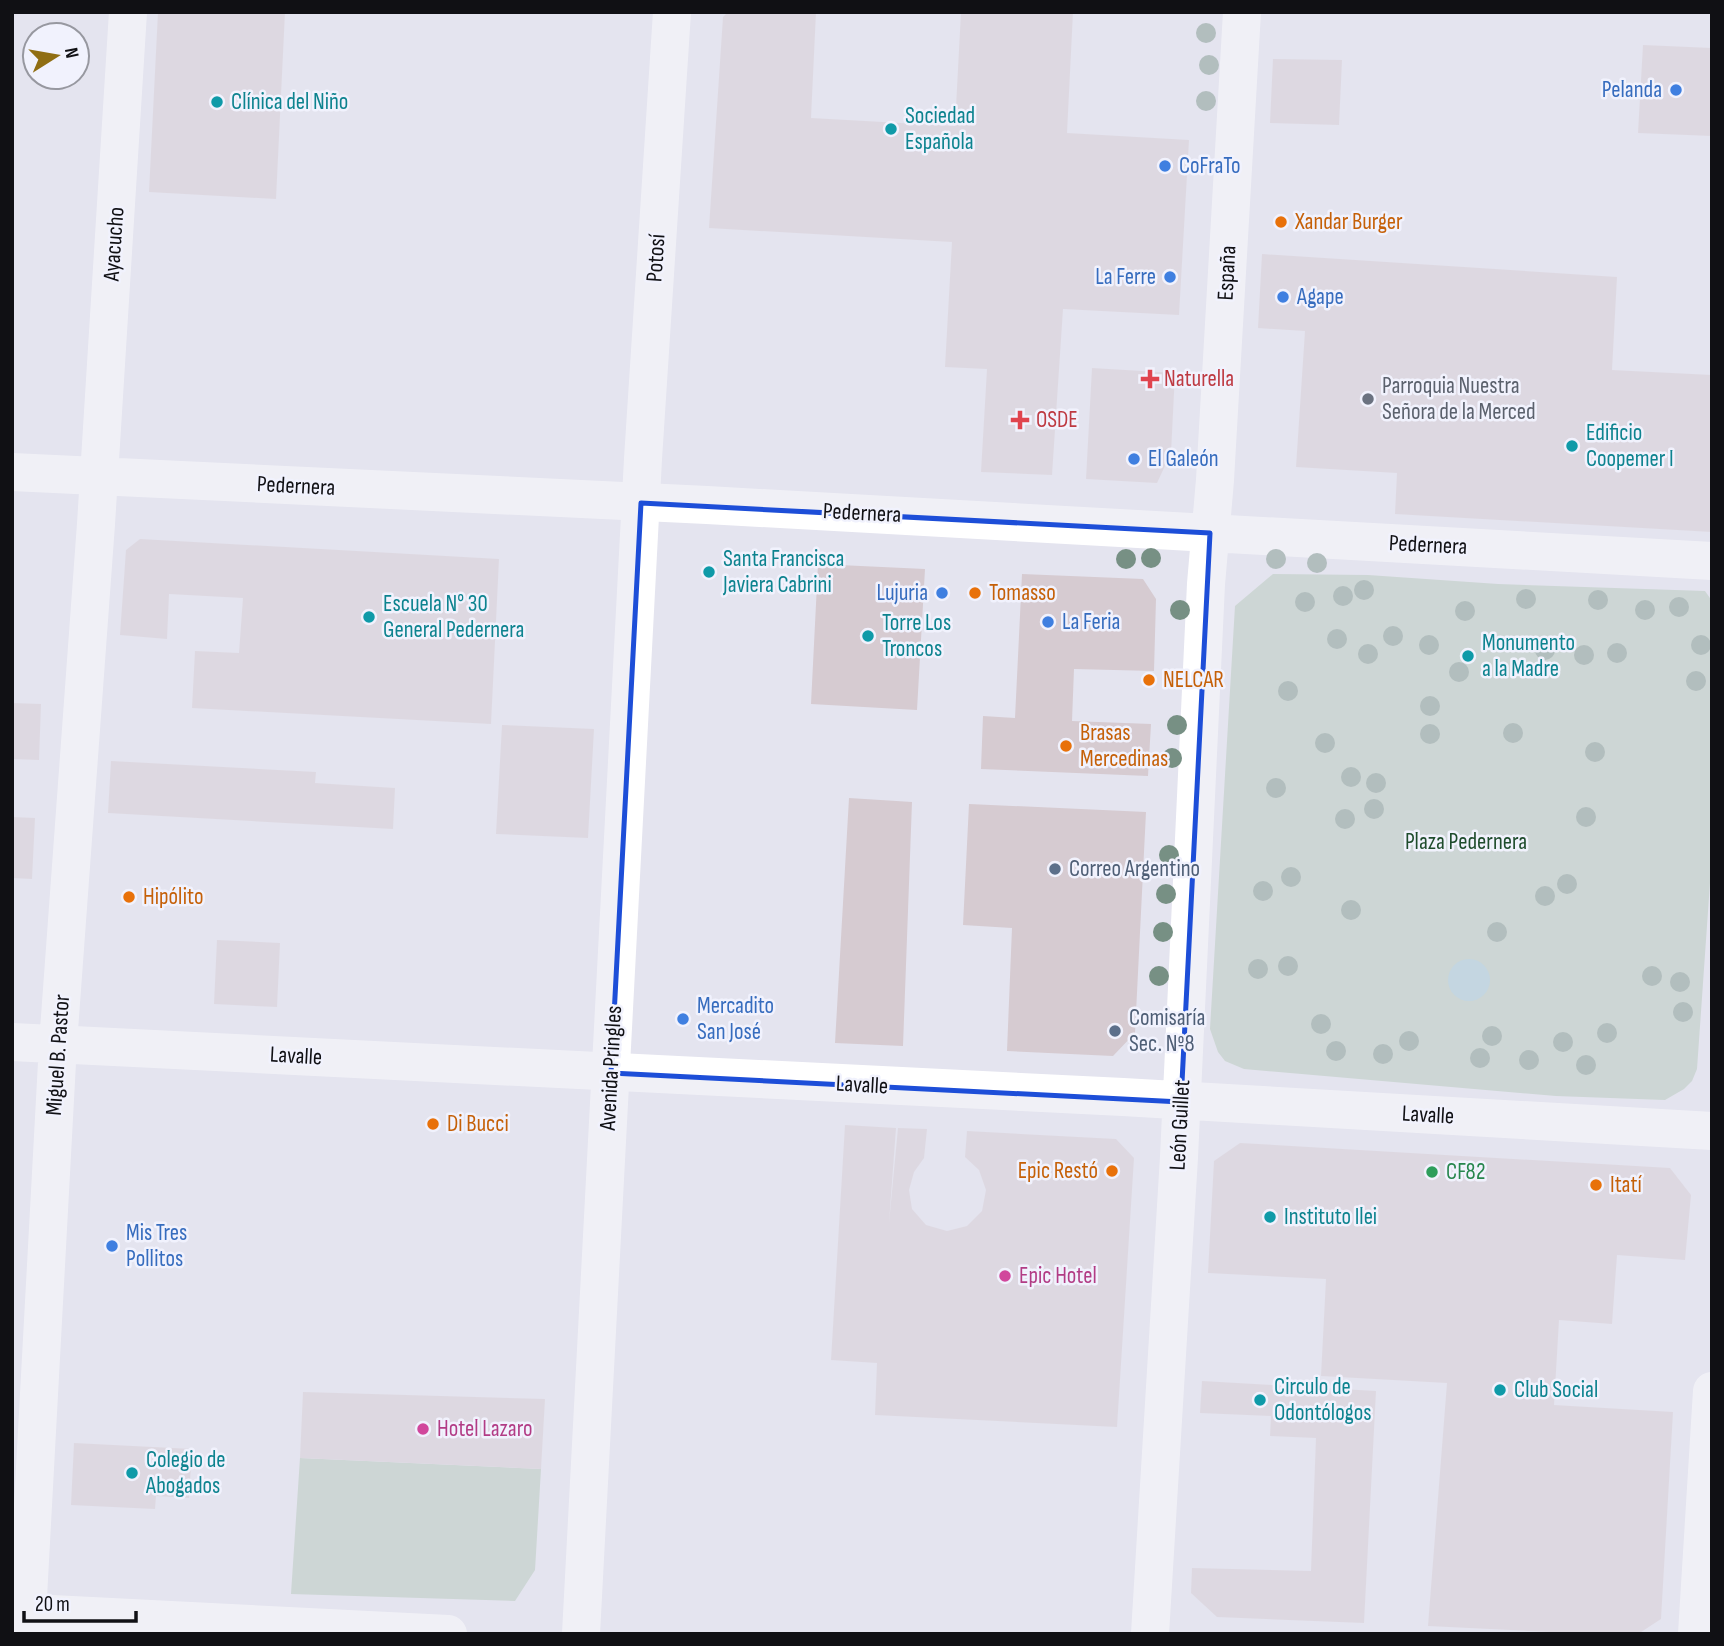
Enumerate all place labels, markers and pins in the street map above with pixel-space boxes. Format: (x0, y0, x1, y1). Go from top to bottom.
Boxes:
place label: Pelanda (1602, 76, 1662, 104)
marker: Pelanda (1668, 82, 1684, 98)
place label: Clínica del Niño (231, 88, 348, 116)
marker: Clínica del Niño (209, 94, 225, 110)
place label: Sociedad Española (905, 102, 975, 156)
marker: Sociedad Española (883, 121, 899, 137)
place label: CoFraTo (1179, 152, 1241, 180)
marker: CoFraTo (1157, 158, 1173, 174)
place label: Xandar Burger (1294, 208, 1403, 236)
marker: Xandar Burger (1273, 214, 1289, 230)
place label: La Ferre (1095, 263, 1156, 291)
marker: La Ferre (1162, 269, 1178, 285)
place label: Agape (1296, 283, 1344, 311)
marker: Agape (1275, 289, 1291, 305)
place label: Naturella (1164, 365, 1234, 393)
marker: Naturella (1142, 371, 1158, 387)
place label: Parroquia Nuestra Señora de la Merced (1382, 372, 1536, 426)
marker: Parroquia Nuestra Señora de la Merced (1360, 391, 1376, 407)
place label: OSDE (1036, 406, 1078, 434)
marker: OSDE (1010, 410, 1030, 430)
place label: Edificio Coopemer I (1586, 419, 1674, 473)
marker: Edificio Coopemer I (1564, 438, 1580, 454)
place label: El Galeón (1148, 445, 1219, 473)
marker: El Galeón (1126, 451, 1142, 467)
place label: Santa Francisca Javiera Cabrini (722, 545, 844, 599)
marker: Santa Francisca Javiera Cabrini (701, 564, 717, 580)
place label: Lujuria (876, 579, 928, 607)
place label: Tomasso (989, 579, 1056, 607)
marker: Lujuria (934, 585, 950, 601)
marker: Tomasso (967, 585, 983, 601)
place label: Escuela N° 30 General Pedernera (383, 590, 524, 644)
place label: La Feria (1062, 608, 1120, 636)
marker: Escuela N° 30 General Pedernera (361, 609, 377, 625)
place label: Torre Los Troncos (882, 609, 951, 663)
marker: La Feria (1040, 614, 1056, 630)
marker: Torre Los Troncos (860, 628, 876, 644)
place label: Monumento a la Madre (1482, 629, 1575, 683)
marker: Monumento a la Madre (1460, 648, 1476, 664)
place label: NELCAR (1163, 666, 1224, 694)
marker: NELCAR (1141, 672, 1157, 688)
place label: Brasas Mercedinas (1080, 719, 1168, 773)
marker: Brasas Mercedinas (1058, 738, 1074, 754)
place label: Correo Argentino (1069, 855, 1200, 883)
marker: Correo Argentino (1047, 861, 1063, 877)
place label: Hipólito (143, 883, 203, 911)
marker: Hipólito (121, 889, 137, 905)
place label: Mercadito San José (697, 992, 774, 1046)
place label: Comisaría Sec. Nº8 (1129, 1004, 1205, 1058)
marker: Mercadito San José (675, 1011, 691, 1027)
marker: Comisaría Sec. Nº8 (1107, 1023, 1123, 1039)
place label: Di Bucci (447, 1110, 509, 1138)
marker: Di Bucci (425, 1116, 441, 1132)
place label: Epic Restó (1018, 1157, 1098, 1185)
place label: CF82 (1446, 1158, 1485, 1186)
marker: Epic Restó (1104, 1163, 1120, 1179)
marker: CF82 (1424, 1164, 1440, 1180)
place label: Itatí (1610, 1171, 1642, 1199)
marker: Itatí (1588, 1177, 1604, 1193)
place label: Instituto Ilei (1284, 1203, 1377, 1231)
marker: Instituto Ilei (1262, 1209, 1278, 1225)
place label: Mis Tres Pollitos (126, 1219, 187, 1273)
marker: Mis Tres Pollitos (104, 1238, 120, 1254)
place label: Epic Hotel (1019, 1262, 1097, 1290)
marker: Epic Hotel (997, 1268, 1013, 1284)
place label: Circulo de Odontólogos (1274, 1373, 1372, 1427)
place label: Club Social (1514, 1376, 1598, 1404)
marker: Club Social (1492, 1382, 1508, 1398)
marker: Circulo de Odontólogos (1252, 1392, 1268, 1408)
place label: Hotel Lazaro (437, 1415, 533, 1443)
marker: Hotel Lazaro (415, 1421, 431, 1437)
place label: Colegio de Abogados (145, 1446, 226, 1500)
marker: Colegio de Abogados (124, 1465, 140, 1481)

